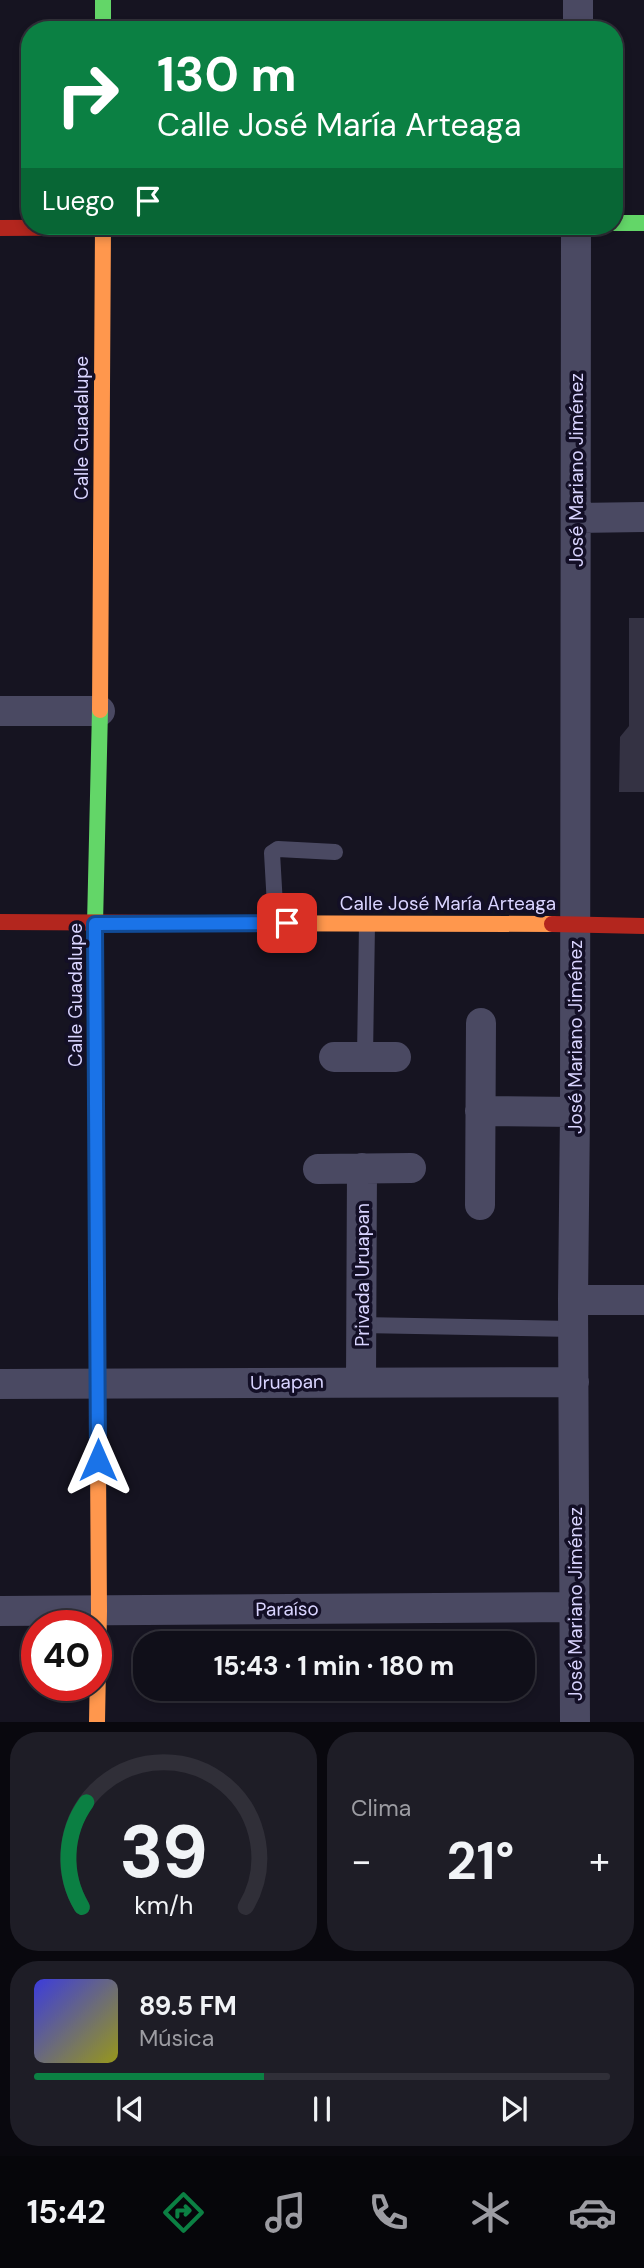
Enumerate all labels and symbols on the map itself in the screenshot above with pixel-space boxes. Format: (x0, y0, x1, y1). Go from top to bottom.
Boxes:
street label: Calle Guadalupe (69, 356, 94, 500)
street label: José Mariano Jiménez (564, 373, 589, 567)
street label: Calle José María Arteaga (340, 891, 556, 916)
pin (257, 893, 317, 953)
street label: Calle Guadalupe (63, 923, 88, 1067)
street label: José Mariano Jiménez (563, 940, 588, 1134)
street label: Privada Uruapan (350, 1203, 375, 1347)
street label: Uruapan (250, 1369, 324, 1395)
position arrow (61, 1423, 135, 1497)
street label: José Mariano Jiménez (563, 1507, 588, 1701)
street label: Paraíso (255, 1596, 319, 1622)
speed limit sign: 40 (21, 1610, 112, 1701)

